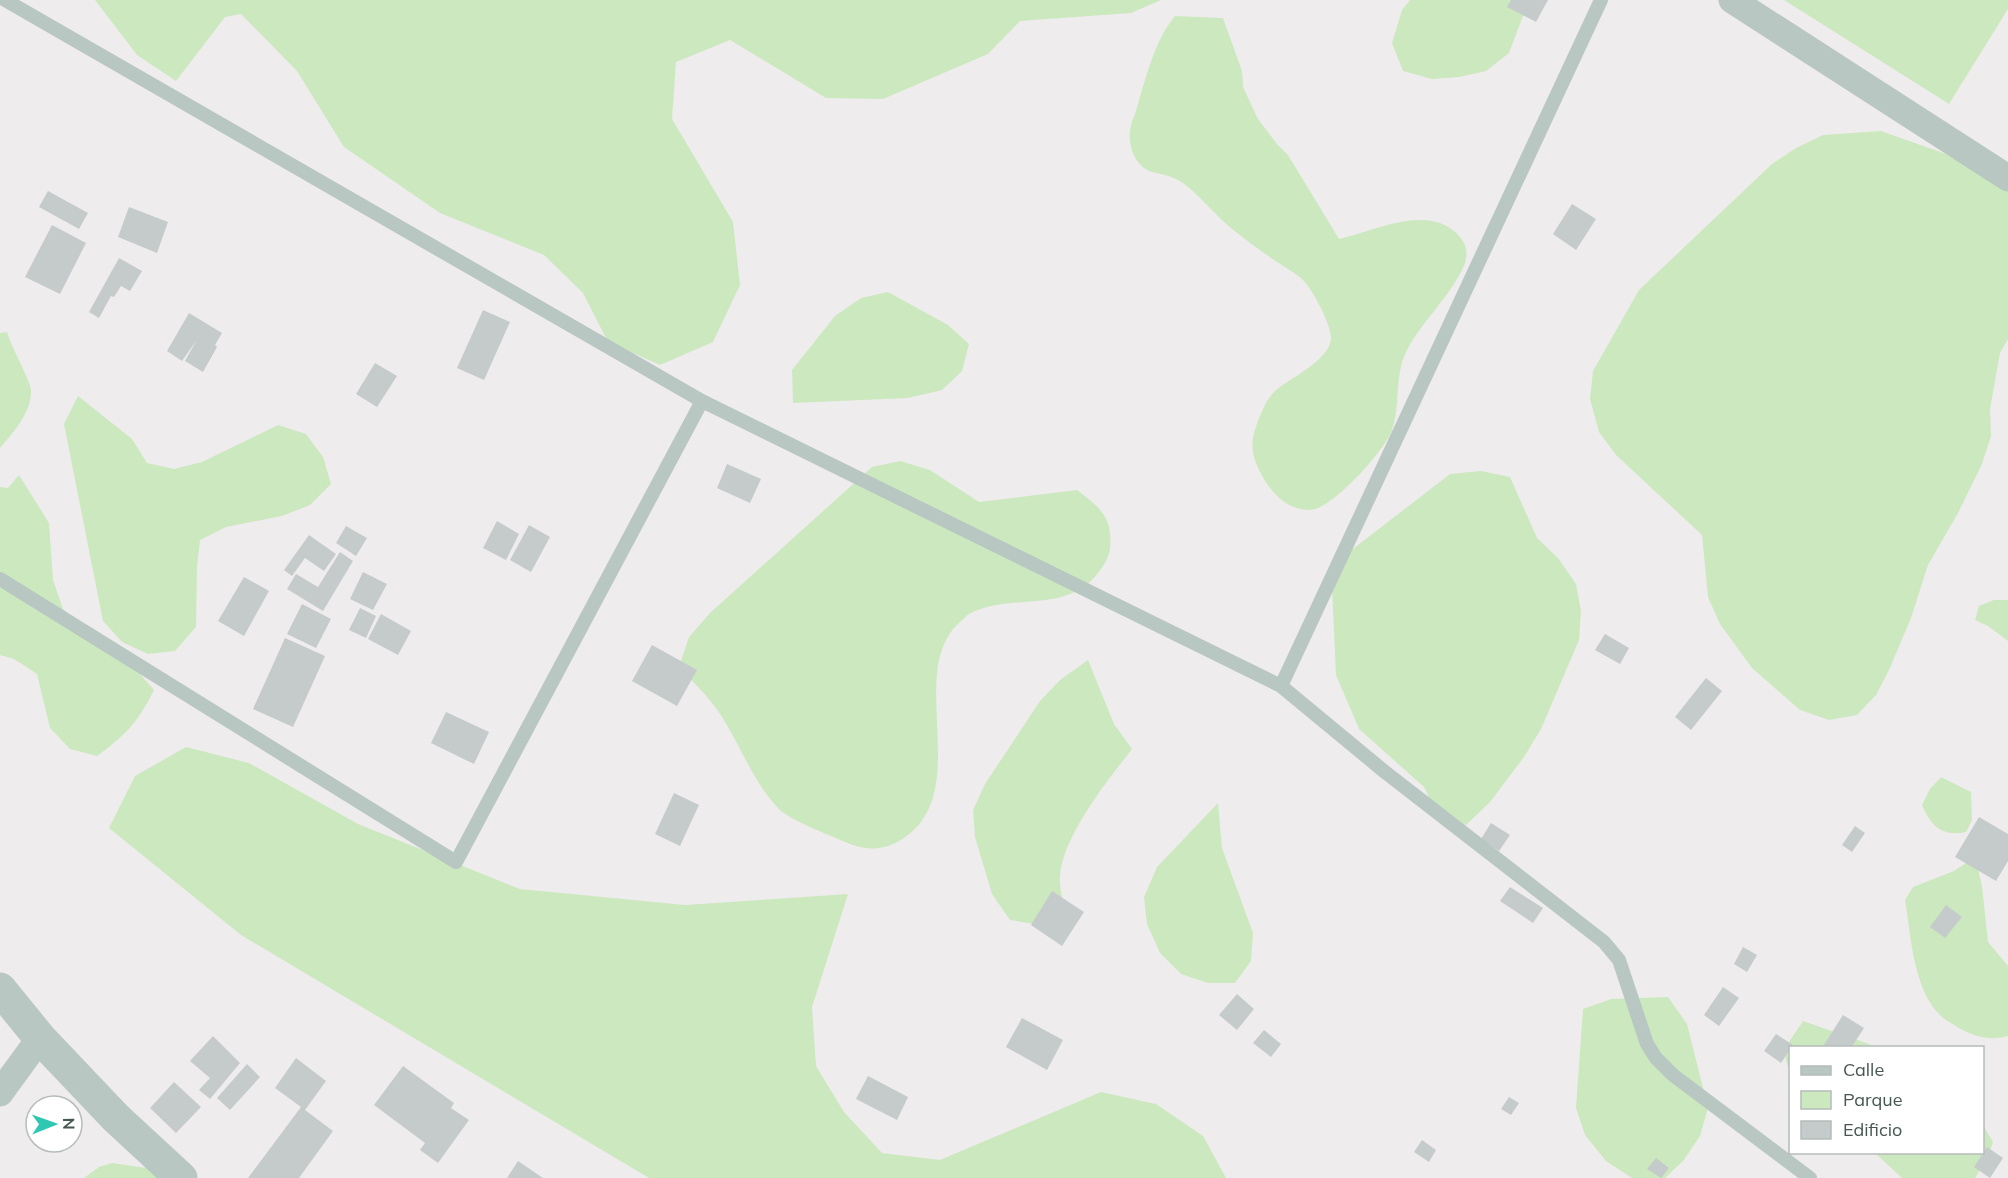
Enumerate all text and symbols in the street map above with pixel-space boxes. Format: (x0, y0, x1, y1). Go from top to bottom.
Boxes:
legend (1789, 1046, 1984, 1154)
text: Calle (1843, 1058, 1884, 1081)
text: Parque (1843, 1088, 1902, 1111)
north arrow (24, 1094, 84, 1154)
text: N (59, 1118, 79, 1130)
text: Edificio (1843, 1118, 1902, 1141)

